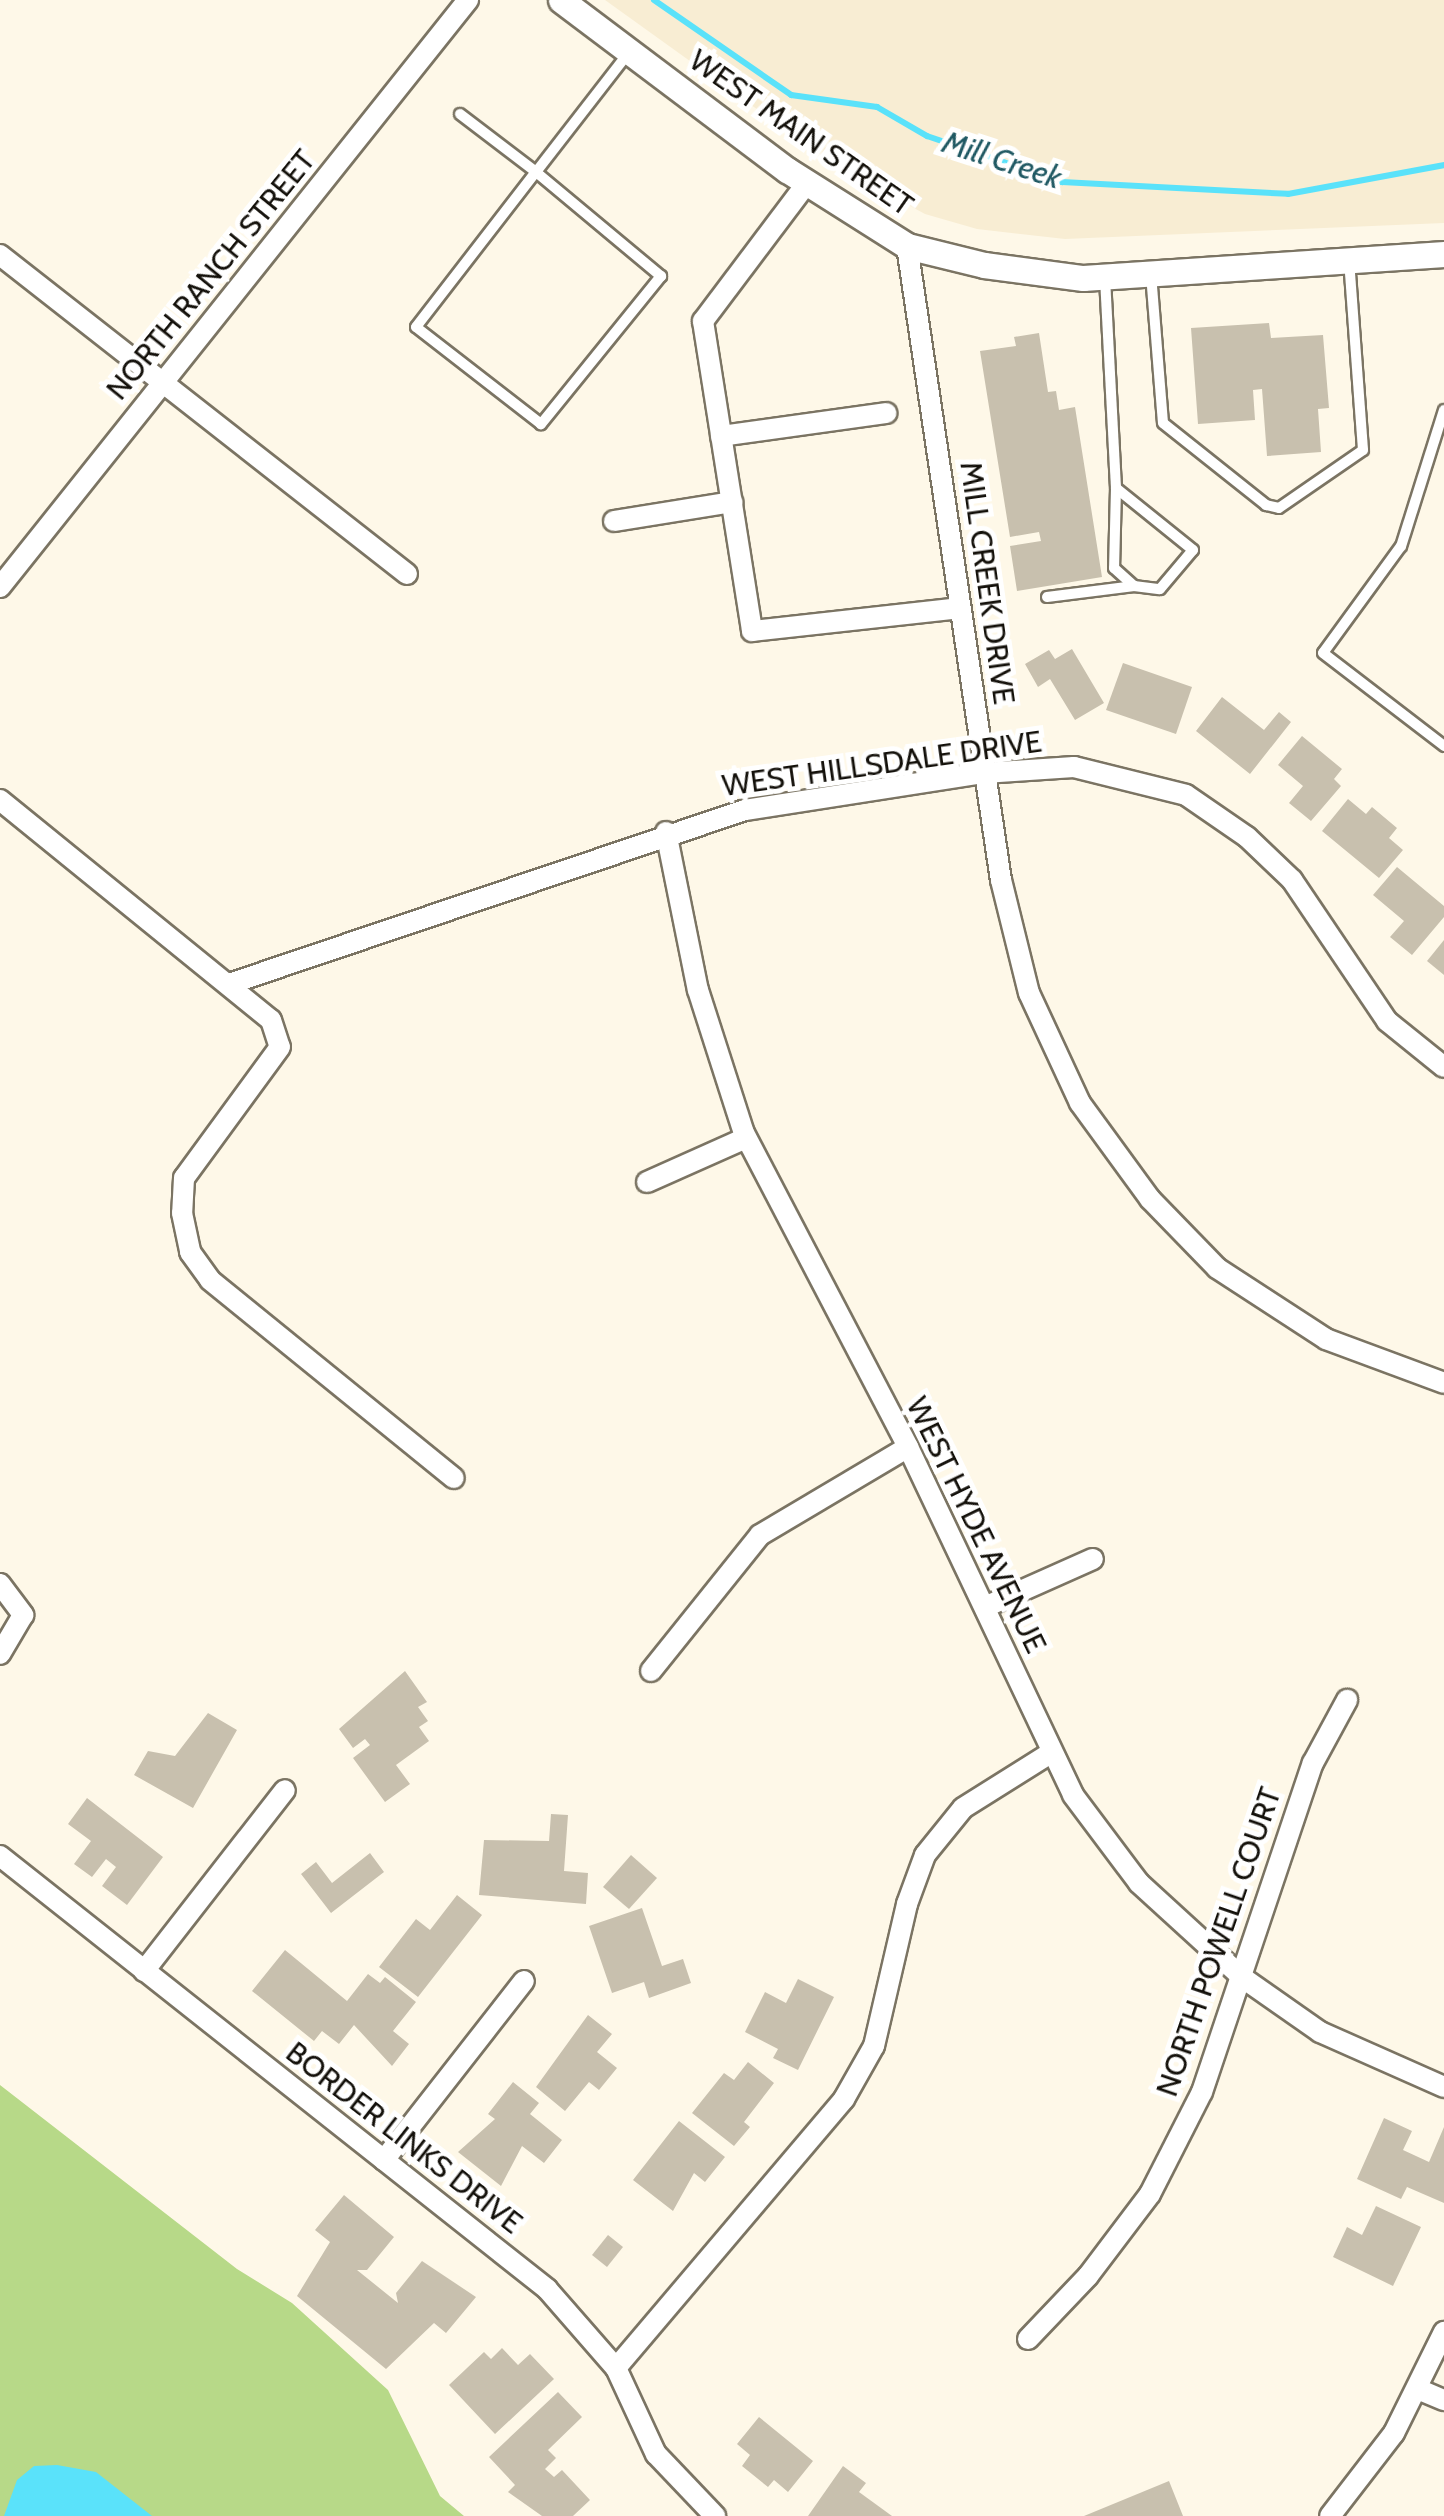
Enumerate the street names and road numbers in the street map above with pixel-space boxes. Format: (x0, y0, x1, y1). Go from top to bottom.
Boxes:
street label: WEST MAIN STREET (682, 42, 920, 224)
street label: NORTH RANCH STREET (99, 143, 323, 407)
street label: MILL CREEK DRIVE (952, 459, 1022, 707)
street label: WEST HILLSDALE DRIVE (720, 724, 1044, 804)
street label: WEST HYDE AVENUE (898, 1391, 1054, 1659)
street label: NORTH POWELL COURT (1149, 1783, 1289, 2101)
street label: BORDER LINKS DRIVE (279, 2035, 529, 2241)

